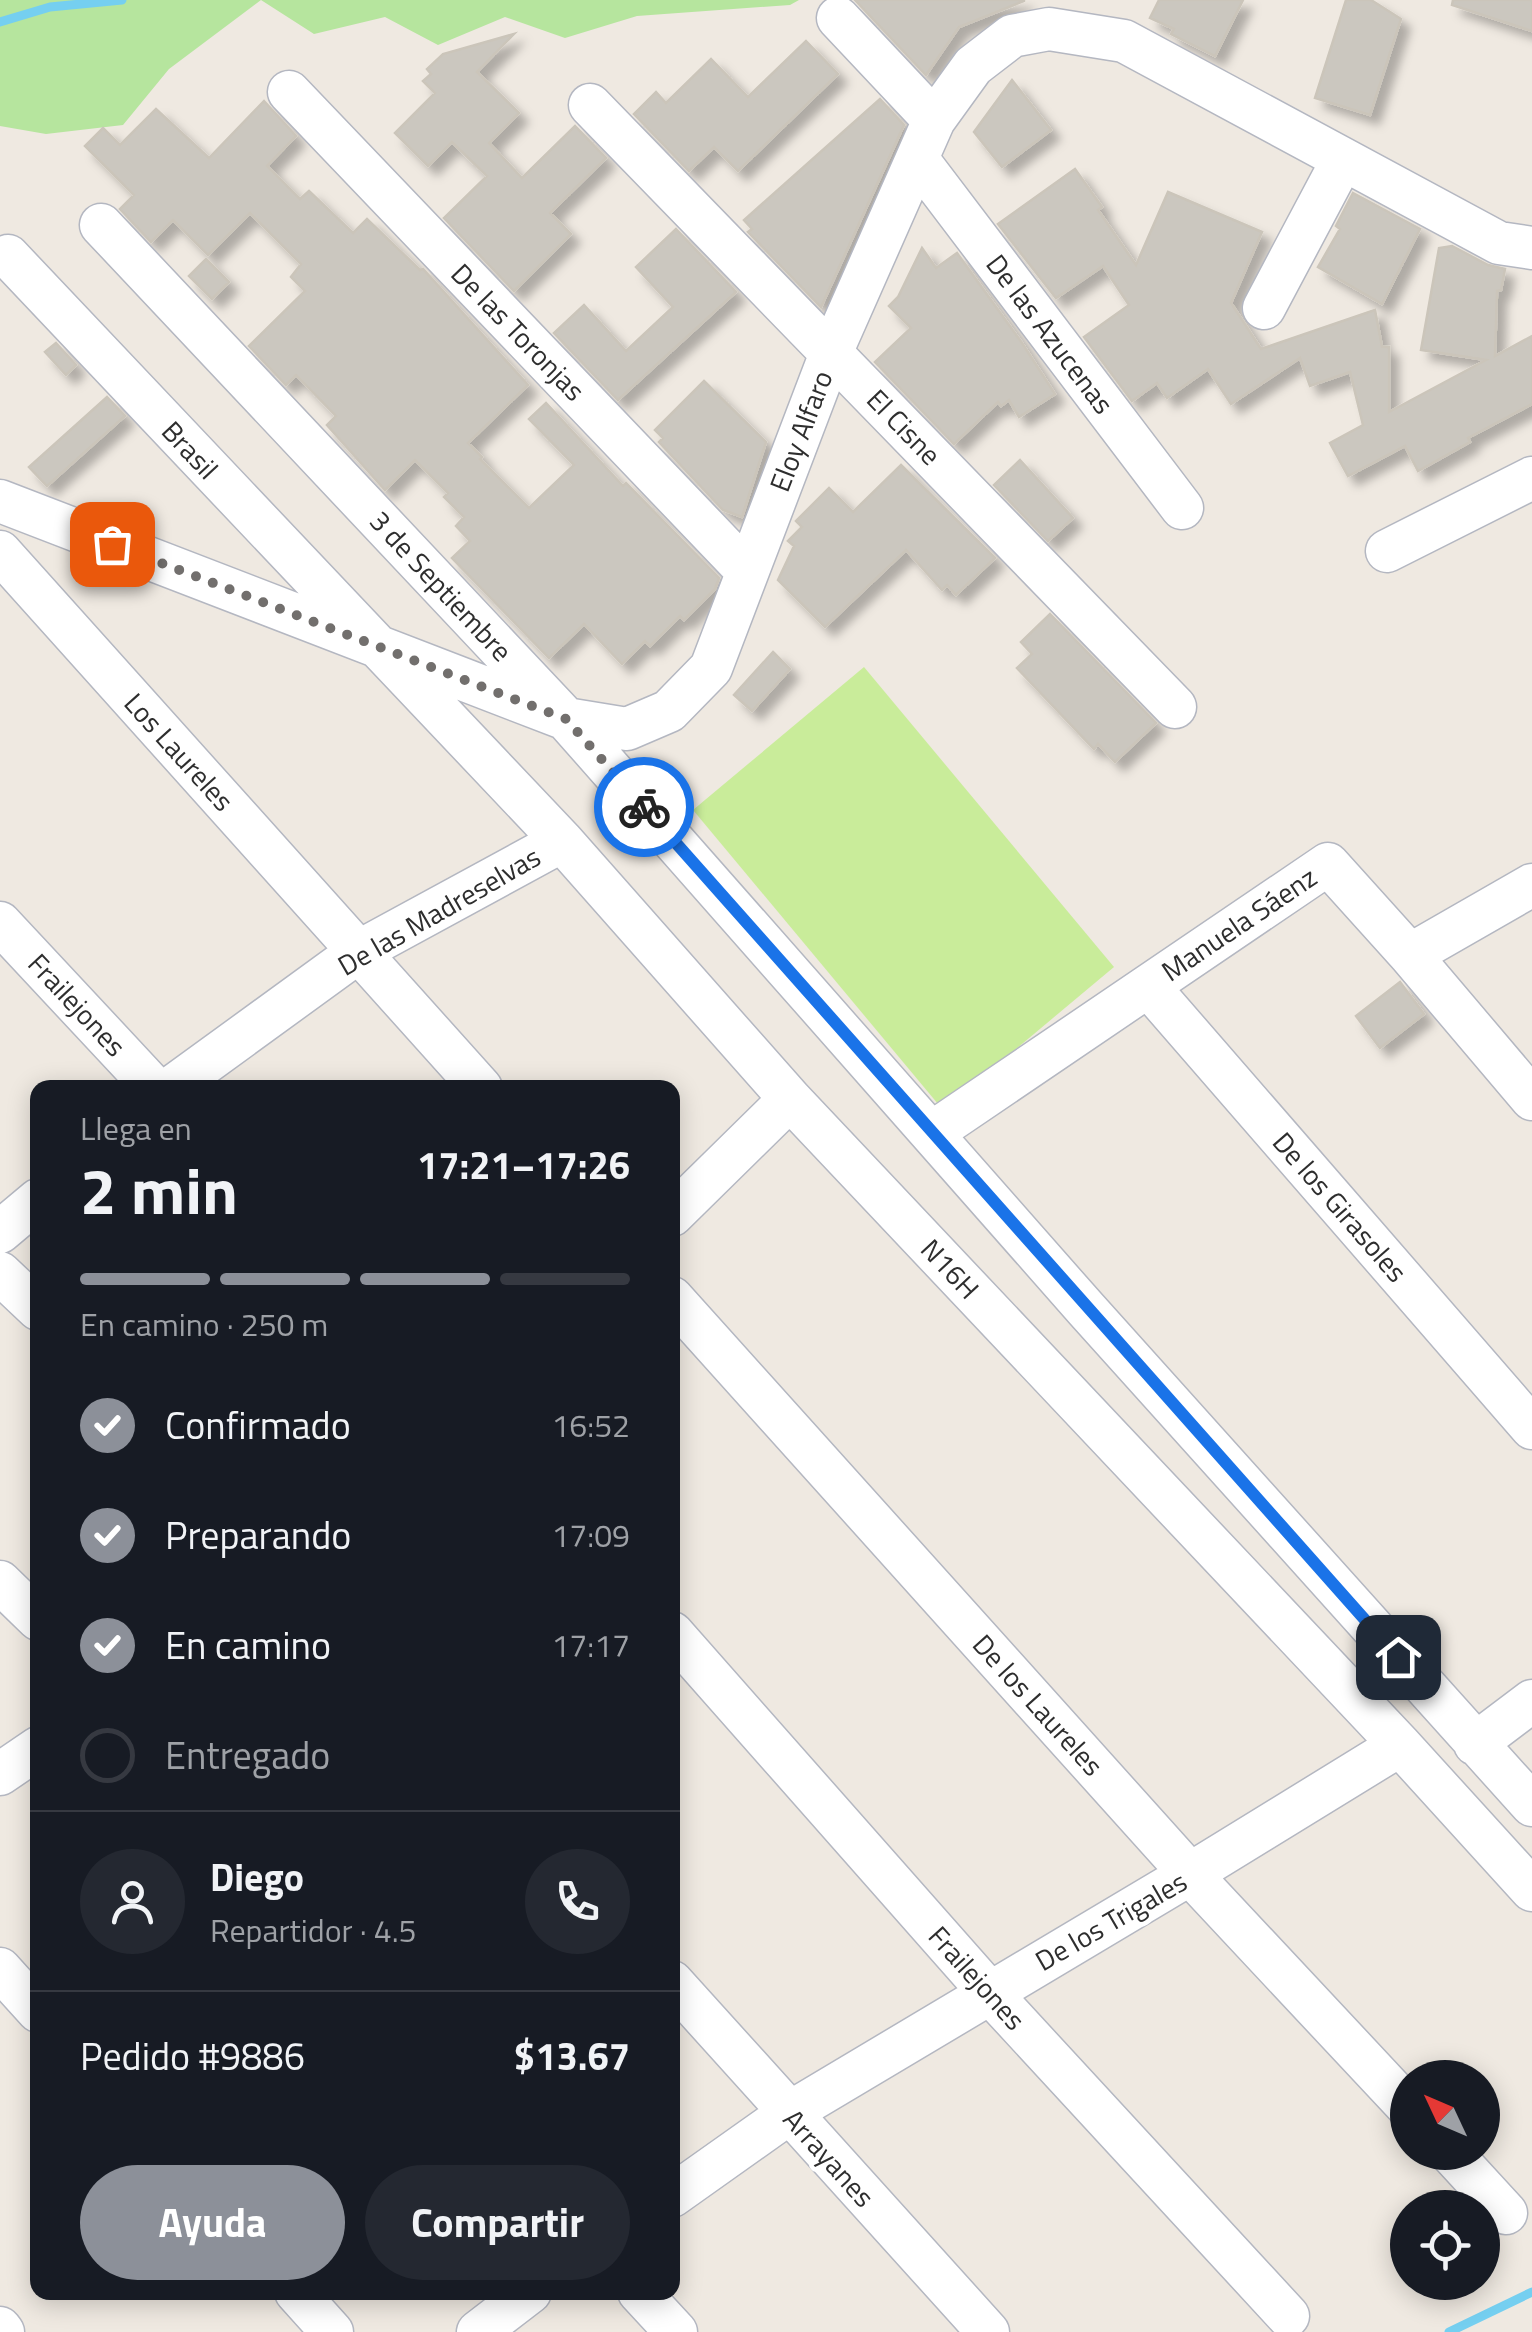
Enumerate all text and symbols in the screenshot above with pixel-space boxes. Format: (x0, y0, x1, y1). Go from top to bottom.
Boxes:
street label: De las Azucenas (976, 245, 1125, 423)
street label: De las Toronjas (441, 253, 595, 410)
street label: Eloy Alfaro (758, 364, 843, 498)
street label: El Cisne (857, 379, 952, 475)
street label: Brasil (152, 411, 229, 489)
street label: 3 de Septiembre (360, 501, 523, 671)
pin (70, 502, 155, 587)
icon: bag (85, 517, 140, 572)
street label: Los Laureles (114, 683, 244, 821)
courier (594, 757, 694, 857)
icon: bike (617, 780, 672, 835)
street label: De las Madreselvas (329, 835, 548, 986)
street label: Manuela Sáenz (1152, 856, 1325, 992)
street label: Frailejones (18, 943, 137, 1066)
text: Llega en (80, 1104, 192, 1152)
street label: De los Girasoles (1263, 1122, 1418, 1291)
text: 17:21–17:26 (417, 1136, 630, 1194)
text: 2 min (80, 1140, 238, 1239)
street label: N16H (911, 1229, 990, 1309)
text: En camino · 250 m (80, 1300, 328, 1348)
text: Confirmado (165, 1396, 351, 1454)
icon: check (80, 1398, 135, 1453)
text: 16:52 (551, 1401, 630, 1449)
text: Preparando (165, 1506, 351, 1564)
icon: check (80, 1508, 135, 1563)
text: 17:09 (551, 1511, 630, 1559)
pin (1356, 1615, 1441, 1700)
text: En camino (165, 1616, 331, 1674)
icon: check (80, 1618, 135, 1673)
text: 17:17 (551, 1621, 630, 1669)
street label: De los Laureles (963, 1624, 1114, 1785)
icon: home (1371, 1630, 1426, 1685)
text: Entregado (165, 1726, 330, 1784)
text: Diego (210, 1848, 304, 1906)
button: person (80, 1849, 185, 1954)
button: phone (525, 1849, 630, 1954)
street label: De los Trigales (1027, 1860, 1195, 1981)
text: Repartidor · 4.5 (210, 1906, 416, 1954)
street label: Frailejones (919, 1916, 1036, 2040)
text: Pedido #9886 (80, 2027, 305, 2085)
text: $13.67 (514, 2027, 630, 2085)
north arrow (1390, 2060, 1500, 2170)
map controls (1390, 2060, 1500, 2300)
street label: Arrayanes (773, 2099, 885, 2216)
button: Ayuda (80, 2165, 345, 2280)
button: Compartir (365, 2165, 630, 2280)
button: locate (1390, 2190, 1500, 2300)

